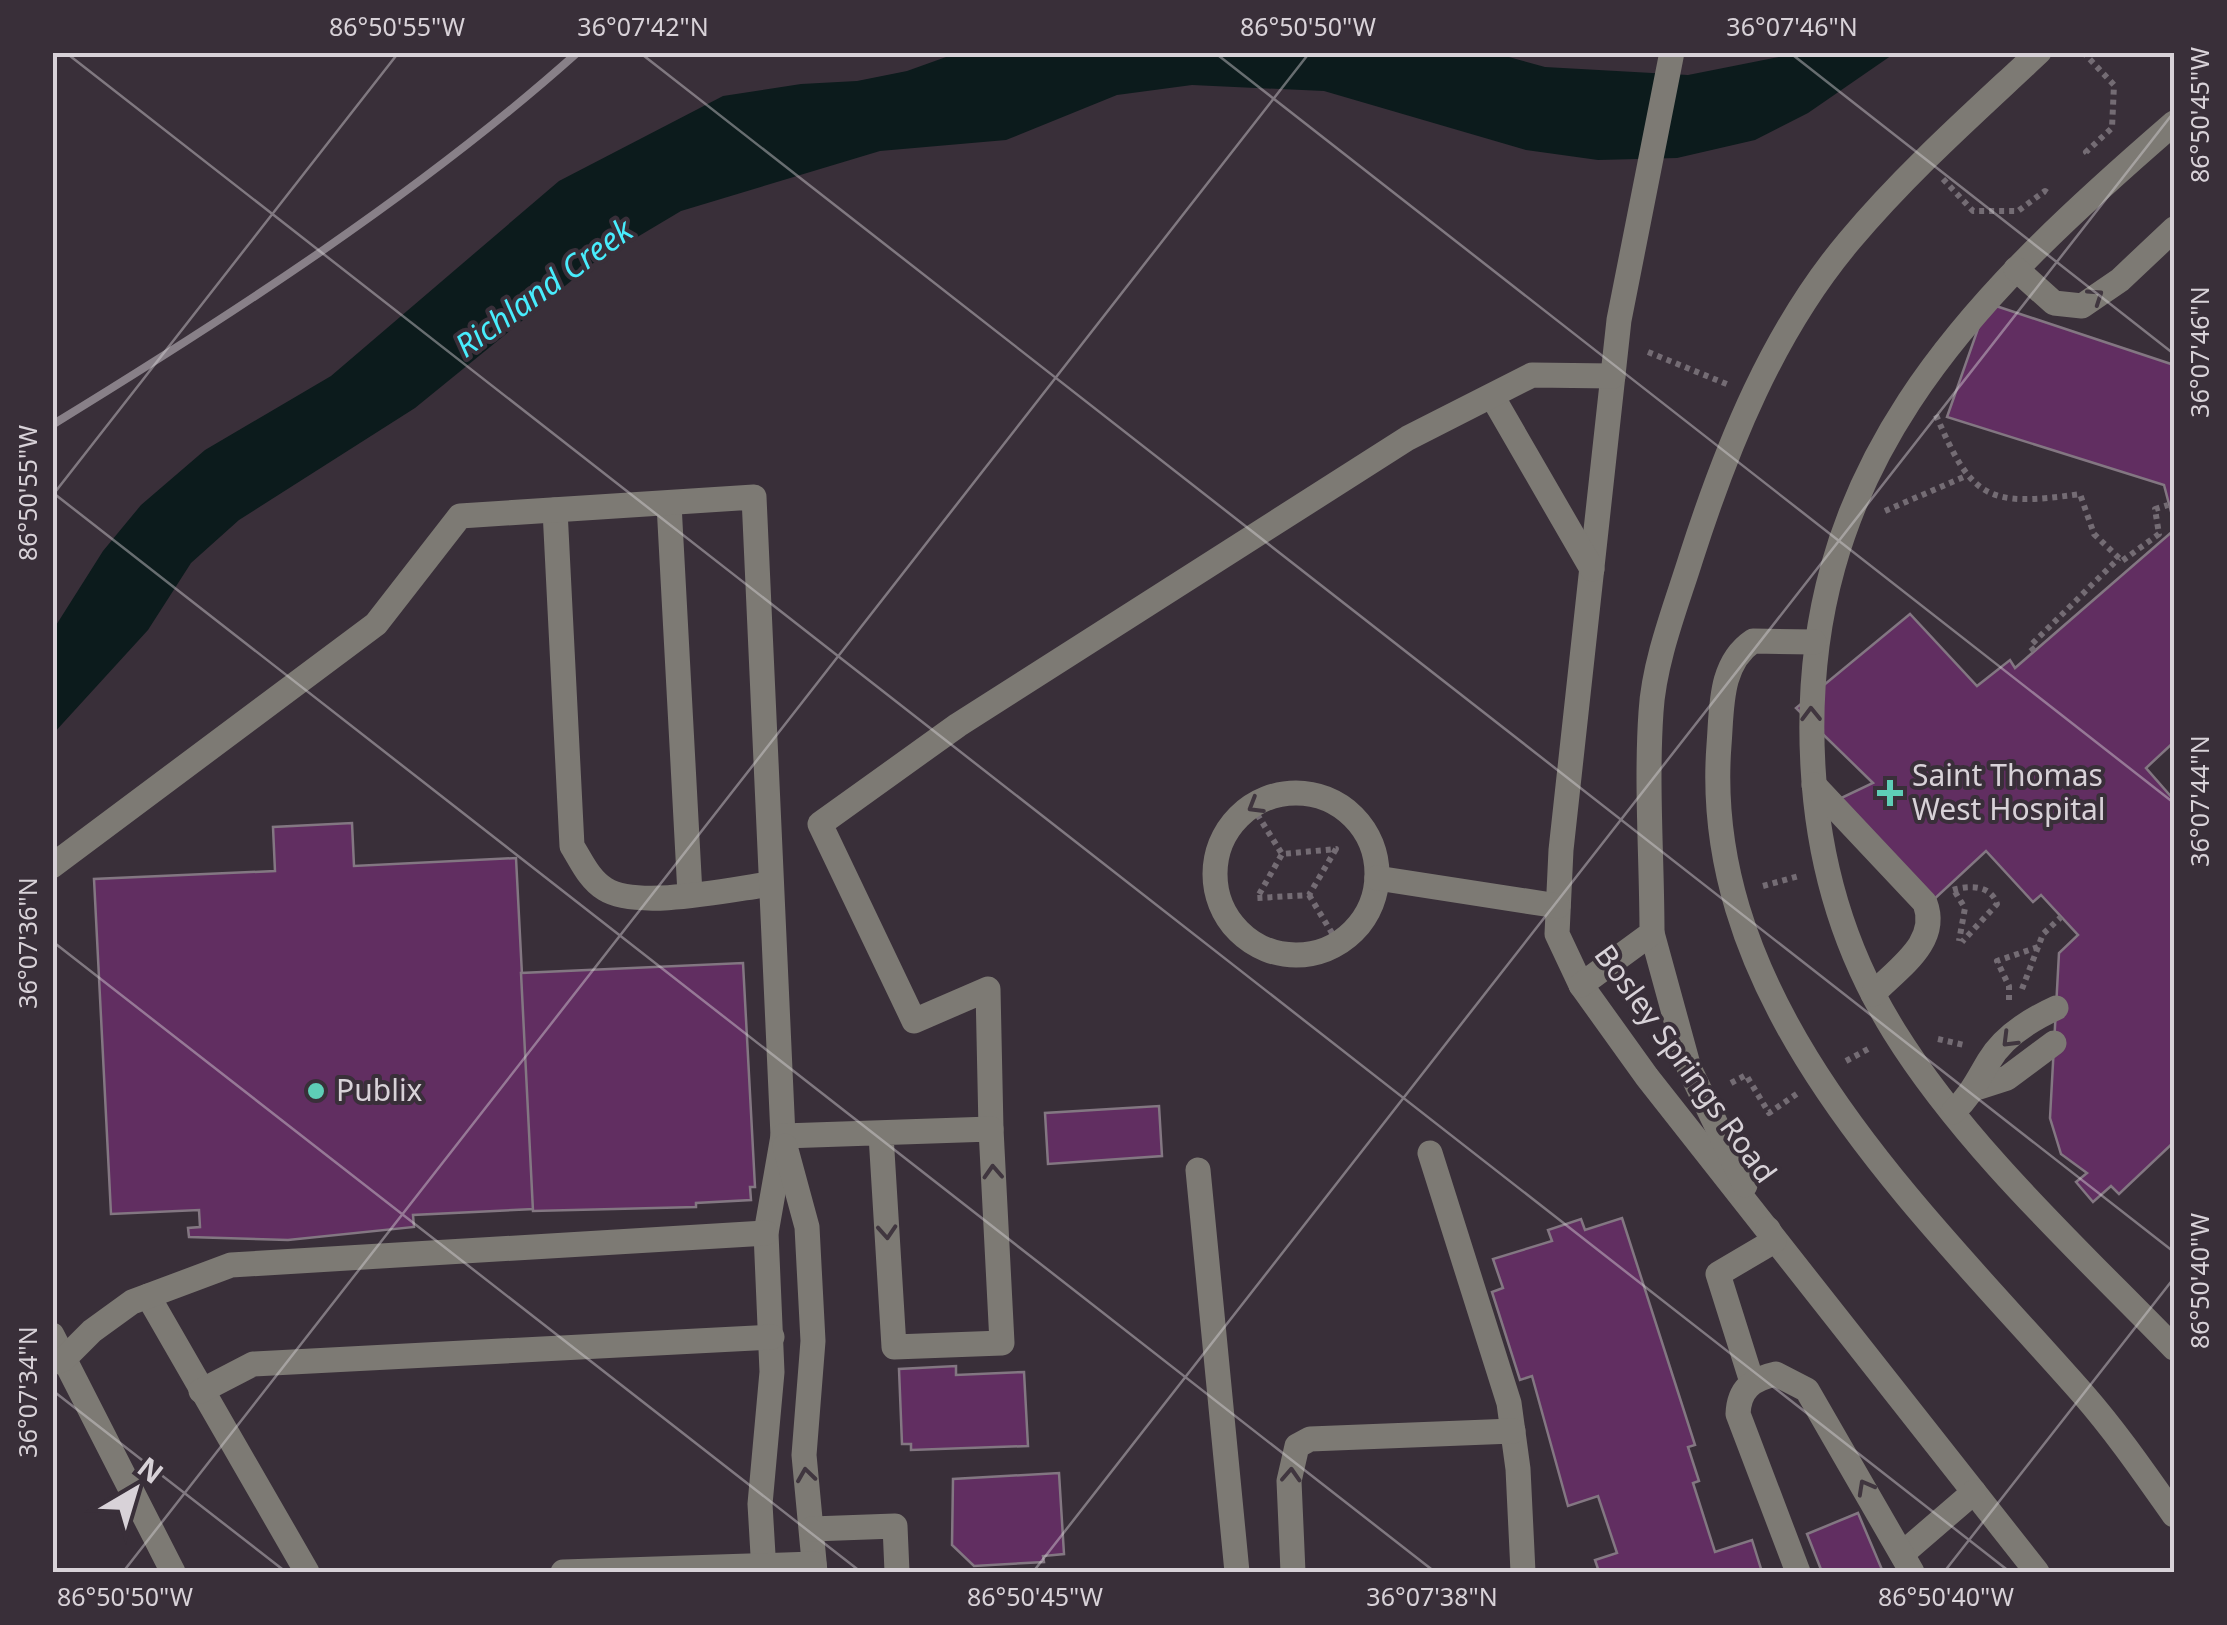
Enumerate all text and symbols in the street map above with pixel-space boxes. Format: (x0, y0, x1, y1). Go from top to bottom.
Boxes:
text: 86°50'55"W (329, 9, 465, 43)
text: 36°07'42"N (577, 9, 709, 43)
text: 86°50'50"W (1240, 9, 1376, 43)
text: 36°07'46"N (1726, 9, 1858, 43)
text: 86°50'45"W (2182, 47, 2216, 183)
water label: Richland Creek (445, 207, 642, 366)
text: 36°07'46"N (2182, 286, 2216, 418)
one-way arrow (2086, 290, 2104, 309)
text: 86°50'55"W (10, 425, 44, 561)
one-way arrow (1801, 705, 1822, 721)
text: 36°07'44"N (2182, 735, 2216, 867)
place label: Saint Thomas West Hospital (1912, 754, 2106, 829)
marker: Saint Thomas West Hospital (1877, 780, 1903, 806)
one-way arrow (1248, 794, 1266, 813)
text: 36°07'36"N (10, 877, 44, 1009)
street label: Bosley Springs Road (1586, 936, 1787, 1191)
one-way arrow (2003, 1028, 2021, 1046)
place label: Publix (336, 1069, 423, 1110)
marker: Publix (305, 1080, 327, 1102)
one-way arrow (983, 1164, 1004, 1180)
text: 86°50'40"W (2182, 1213, 2216, 1349)
one-way arrow (876, 1224, 897, 1240)
text: 36°07'34"N (10, 1326, 44, 1458)
north arrow (85, 1440, 185, 1540)
text: N (130, 1448, 172, 1491)
one-way arrow (797, 1467, 818, 1484)
one-way arrow (1280, 1467, 1301, 1483)
one-way arrow (1857, 1480, 1877, 1498)
text: 86°50'50"W (57, 1579, 193, 1613)
text: 86°50'45"W (967, 1579, 1103, 1613)
text: 36°07'38"N (1366, 1579, 1498, 1613)
text: 86°50'40"W (1878, 1579, 2014, 1613)

